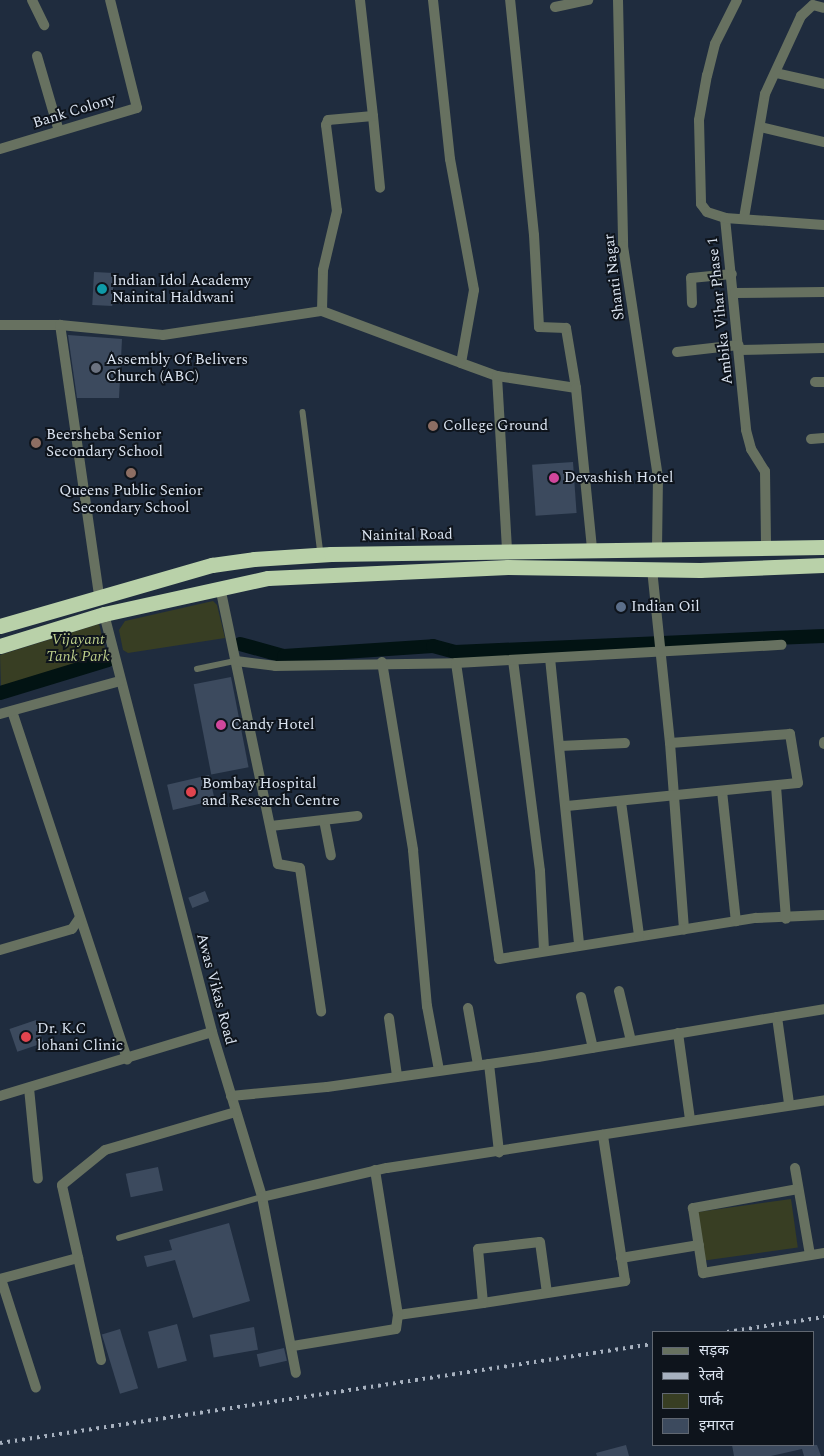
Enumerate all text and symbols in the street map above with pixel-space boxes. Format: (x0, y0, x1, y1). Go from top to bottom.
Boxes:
street label: Bank Colony (31, 90, 117, 132)
street label: Shanti Nagar (600, 233, 628, 321)
street label: Ambika Vihar Phase 1 (703, 236, 737, 386)
place label: Indian Idol Academy Nainital Haldwani (112, 271, 251, 306)
marker: Indian Idol Academy Nainital Haldwani (96, 283, 108, 295)
place label: Assembly Of Belivers Church (ABC) (106, 350, 248, 385)
marker: Assembly Of Belivers Church (ABC) (90, 362, 102, 374)
place label: College Ground (443, 417, 548, 435)
marker: College Ground (427, 420, 439, 432)
place label: Beersheba Senior Secondary School (46, 425, 163, 460)
marker: Beersheba Senior Secondary School (30, 437, 42, 449)
marker: Queens Public Senior Secondary School (125, 467, 137, 479)
place label: Devashish Hotel (564, 469, 673, 487)
marker: Devashish Hotel (548, 472, 560, 484)
place label: Queens Public Senior Secondary School (59, 481, 203, 516)
street label: Nainital Road (361, 525, 453, 545)
place label: Indian Oil (631, 598, 700, 616)
marker: Indian Oil (615, 601, 627, 613)
park label: Vijayant Tank Park (46, 630, 110, 665)
place label: Candy Hotel (231, 716, 315, 734)
marker: Candy Hotel (215, 719, 227, 731)
place label: Bombay Hospital and Research Centre (202, 774, 340, 809)
marker: Bombay Hospital and Research Centre (184, 785, 198, 799)
street label: Awas Vikas Road (192, 931, 240, 1047)
place label: Dr. K.C lohani Clinic (37, 1019, 123, 1054)
marker: Dr. K.C lohani Clinic (19, 1030, 33, 1044)
legend (652, 1331, 814, 1446)
text: सड़क (699, 1339, 729, 1362)
text: रेलवे (699, 1364, 724, 1387)
text: पार्क (699, 1389, 723, 1412)
text: इमारत (699, 1414, 734, 1437)

